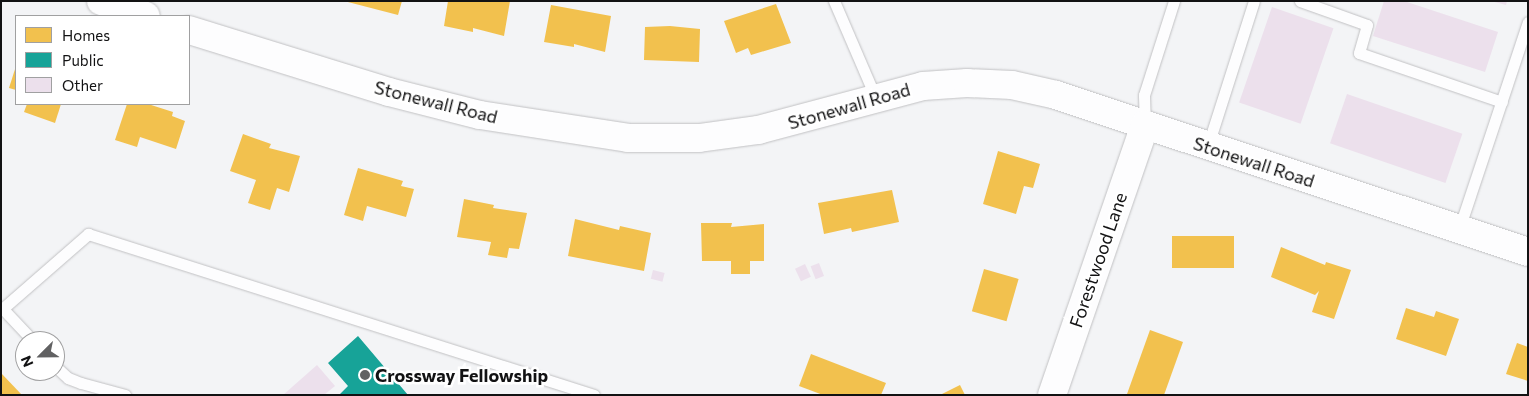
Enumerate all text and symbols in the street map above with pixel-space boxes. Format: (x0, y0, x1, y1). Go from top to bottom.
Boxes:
legend (15, 15, 190, 105)
text: Homes (62, 26, 110, 44)
text: Public (62, 51, 104, 69)
text: Other (62, 76, 103, 94)
street label: Stonewall Road (372, 76, 500, 128)
street label: Stonewall Road (785, 78, 913, 134)
street label: Stonewall Road (1191, 132, 1317, 192)
street label: Forestwood Lane (1065, 190, 1131, 330)
north arrow (15, 331, 65, 381)
text: N (17, 354, 37, 370)
place label: Crossway Fellowship (375, 364, 548, 386)
marker: Crossway Fellowship (359, 369, 371, 381)

